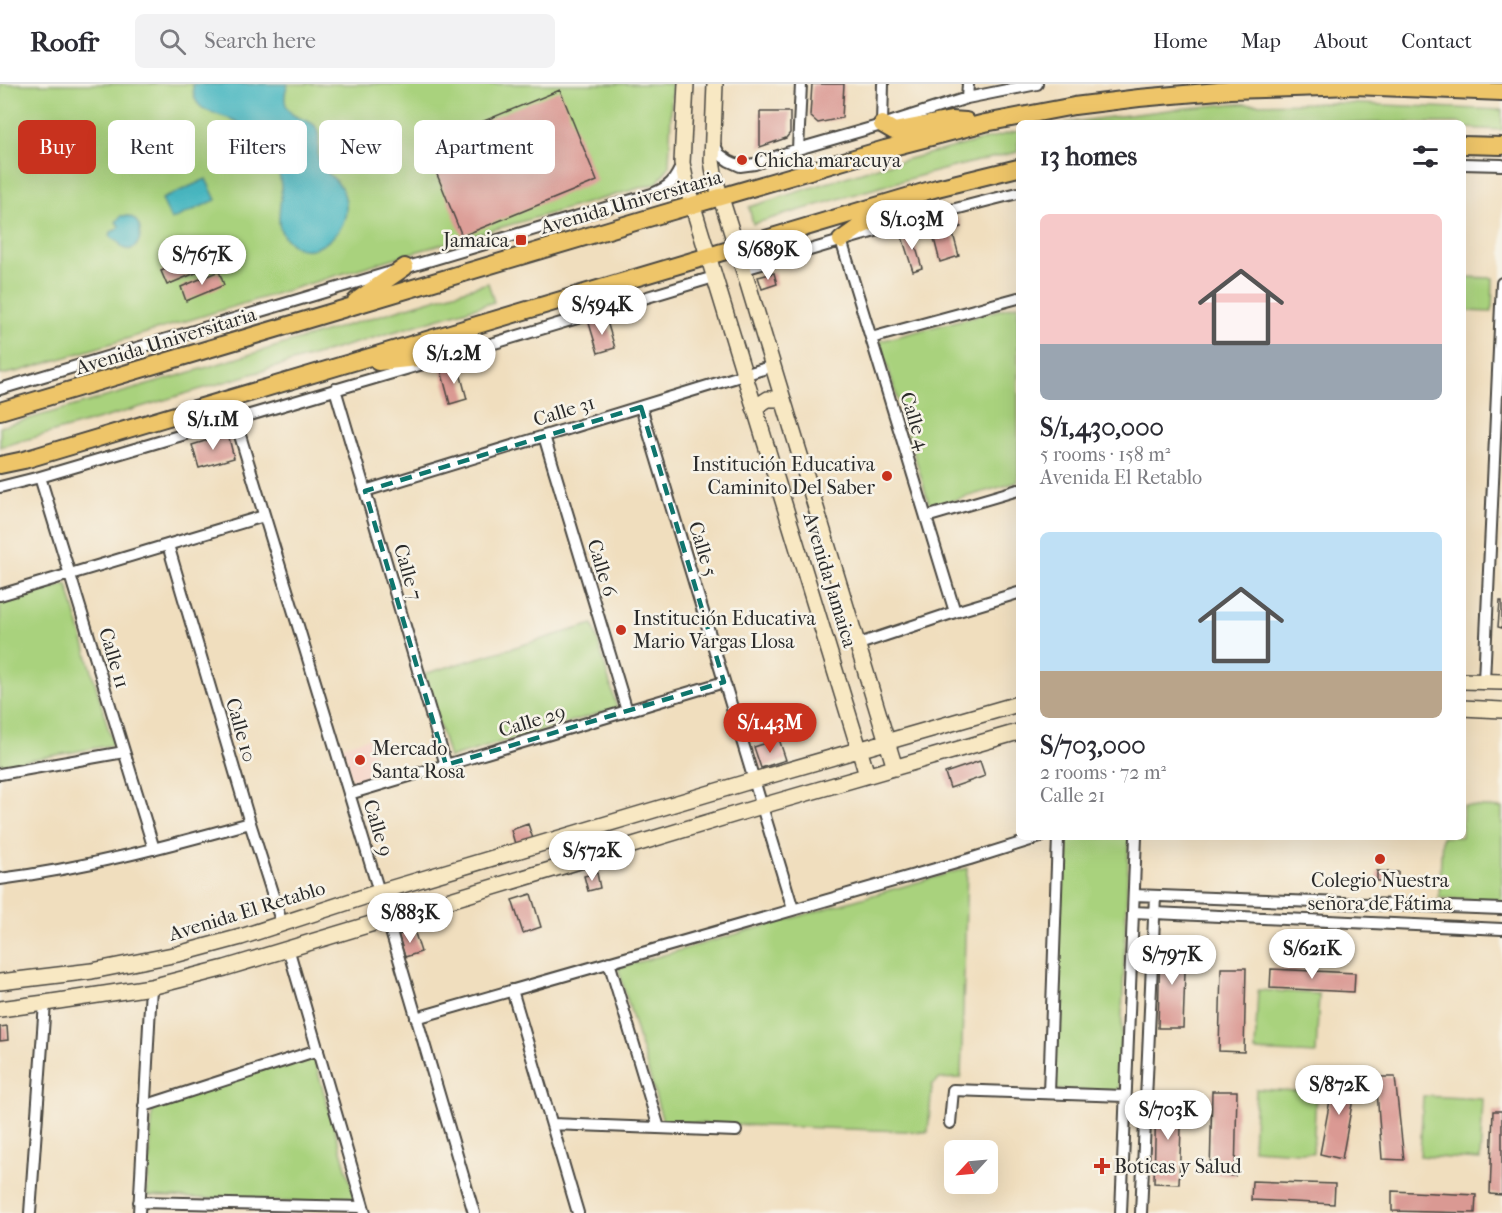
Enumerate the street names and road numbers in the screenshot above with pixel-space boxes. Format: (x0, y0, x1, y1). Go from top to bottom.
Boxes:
street label: Avenida Universitaria (537, 165, 725, 239)
street label: Avenida Universitaria (72, 302, 260, 380)
street label: Calle 4 (895, 389, 935, 454)
street label: Calle 31 (530, 391, 598, 431)
street label: Avenida Jamaica (798, 509, 862, 651)
street label: Calle 5 (684, 519, 722, 579)
street label: Calle 6 (582, 537, 622, 600)
street label: Calle 7 (389, 541, 427, 603)
street label: Calle 11 (94, 625, 134, 691)
street label: Calle 10 (221, 695, 261, 765)
street label: Calle 29 (496, 700, 568, 742)
street label: Calle 9 (358, 797, 398, 859)
street label: Avenida El Retablo (165, 876, 328, 946)

